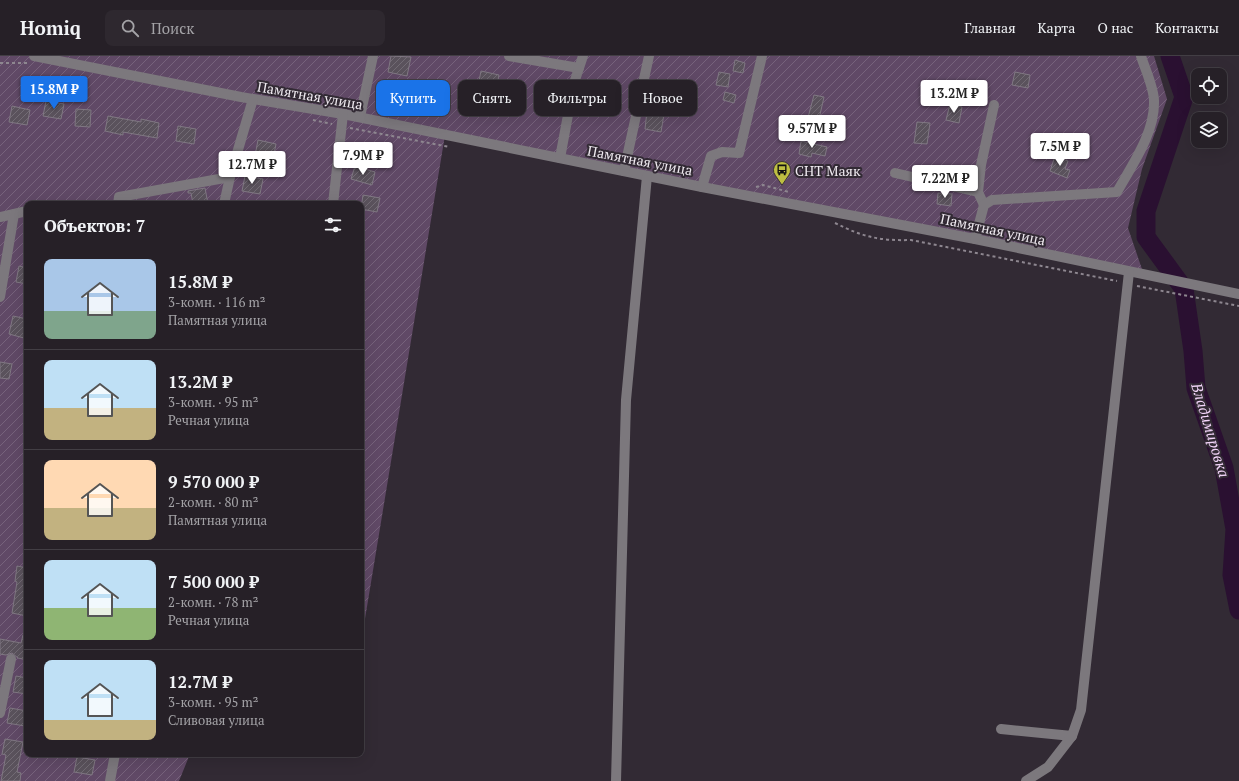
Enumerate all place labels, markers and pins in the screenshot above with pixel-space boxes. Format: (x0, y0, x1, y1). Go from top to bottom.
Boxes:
pin: 15.8M ₽ (17, 76, 91, 110)
pin: 13.2M ₽ (917, 80, 991, 114)
pin: 9.57M ₽ (775, 115, 849, 149)
pin: 7.5M ₽ (1027, 133, 1093, 167)
pin: 7.9M ₽ (330, 142, 396, 176)
pin: 12.7M ₽ (215, 151, 289, 185)
bus stop icon: СНТ Маяк (772, 160, 792, 185)
place label: СНТ Маяк (795, 161, 861, 180)
pin: 7.22M ₽ (908, 165, 982, 199)

